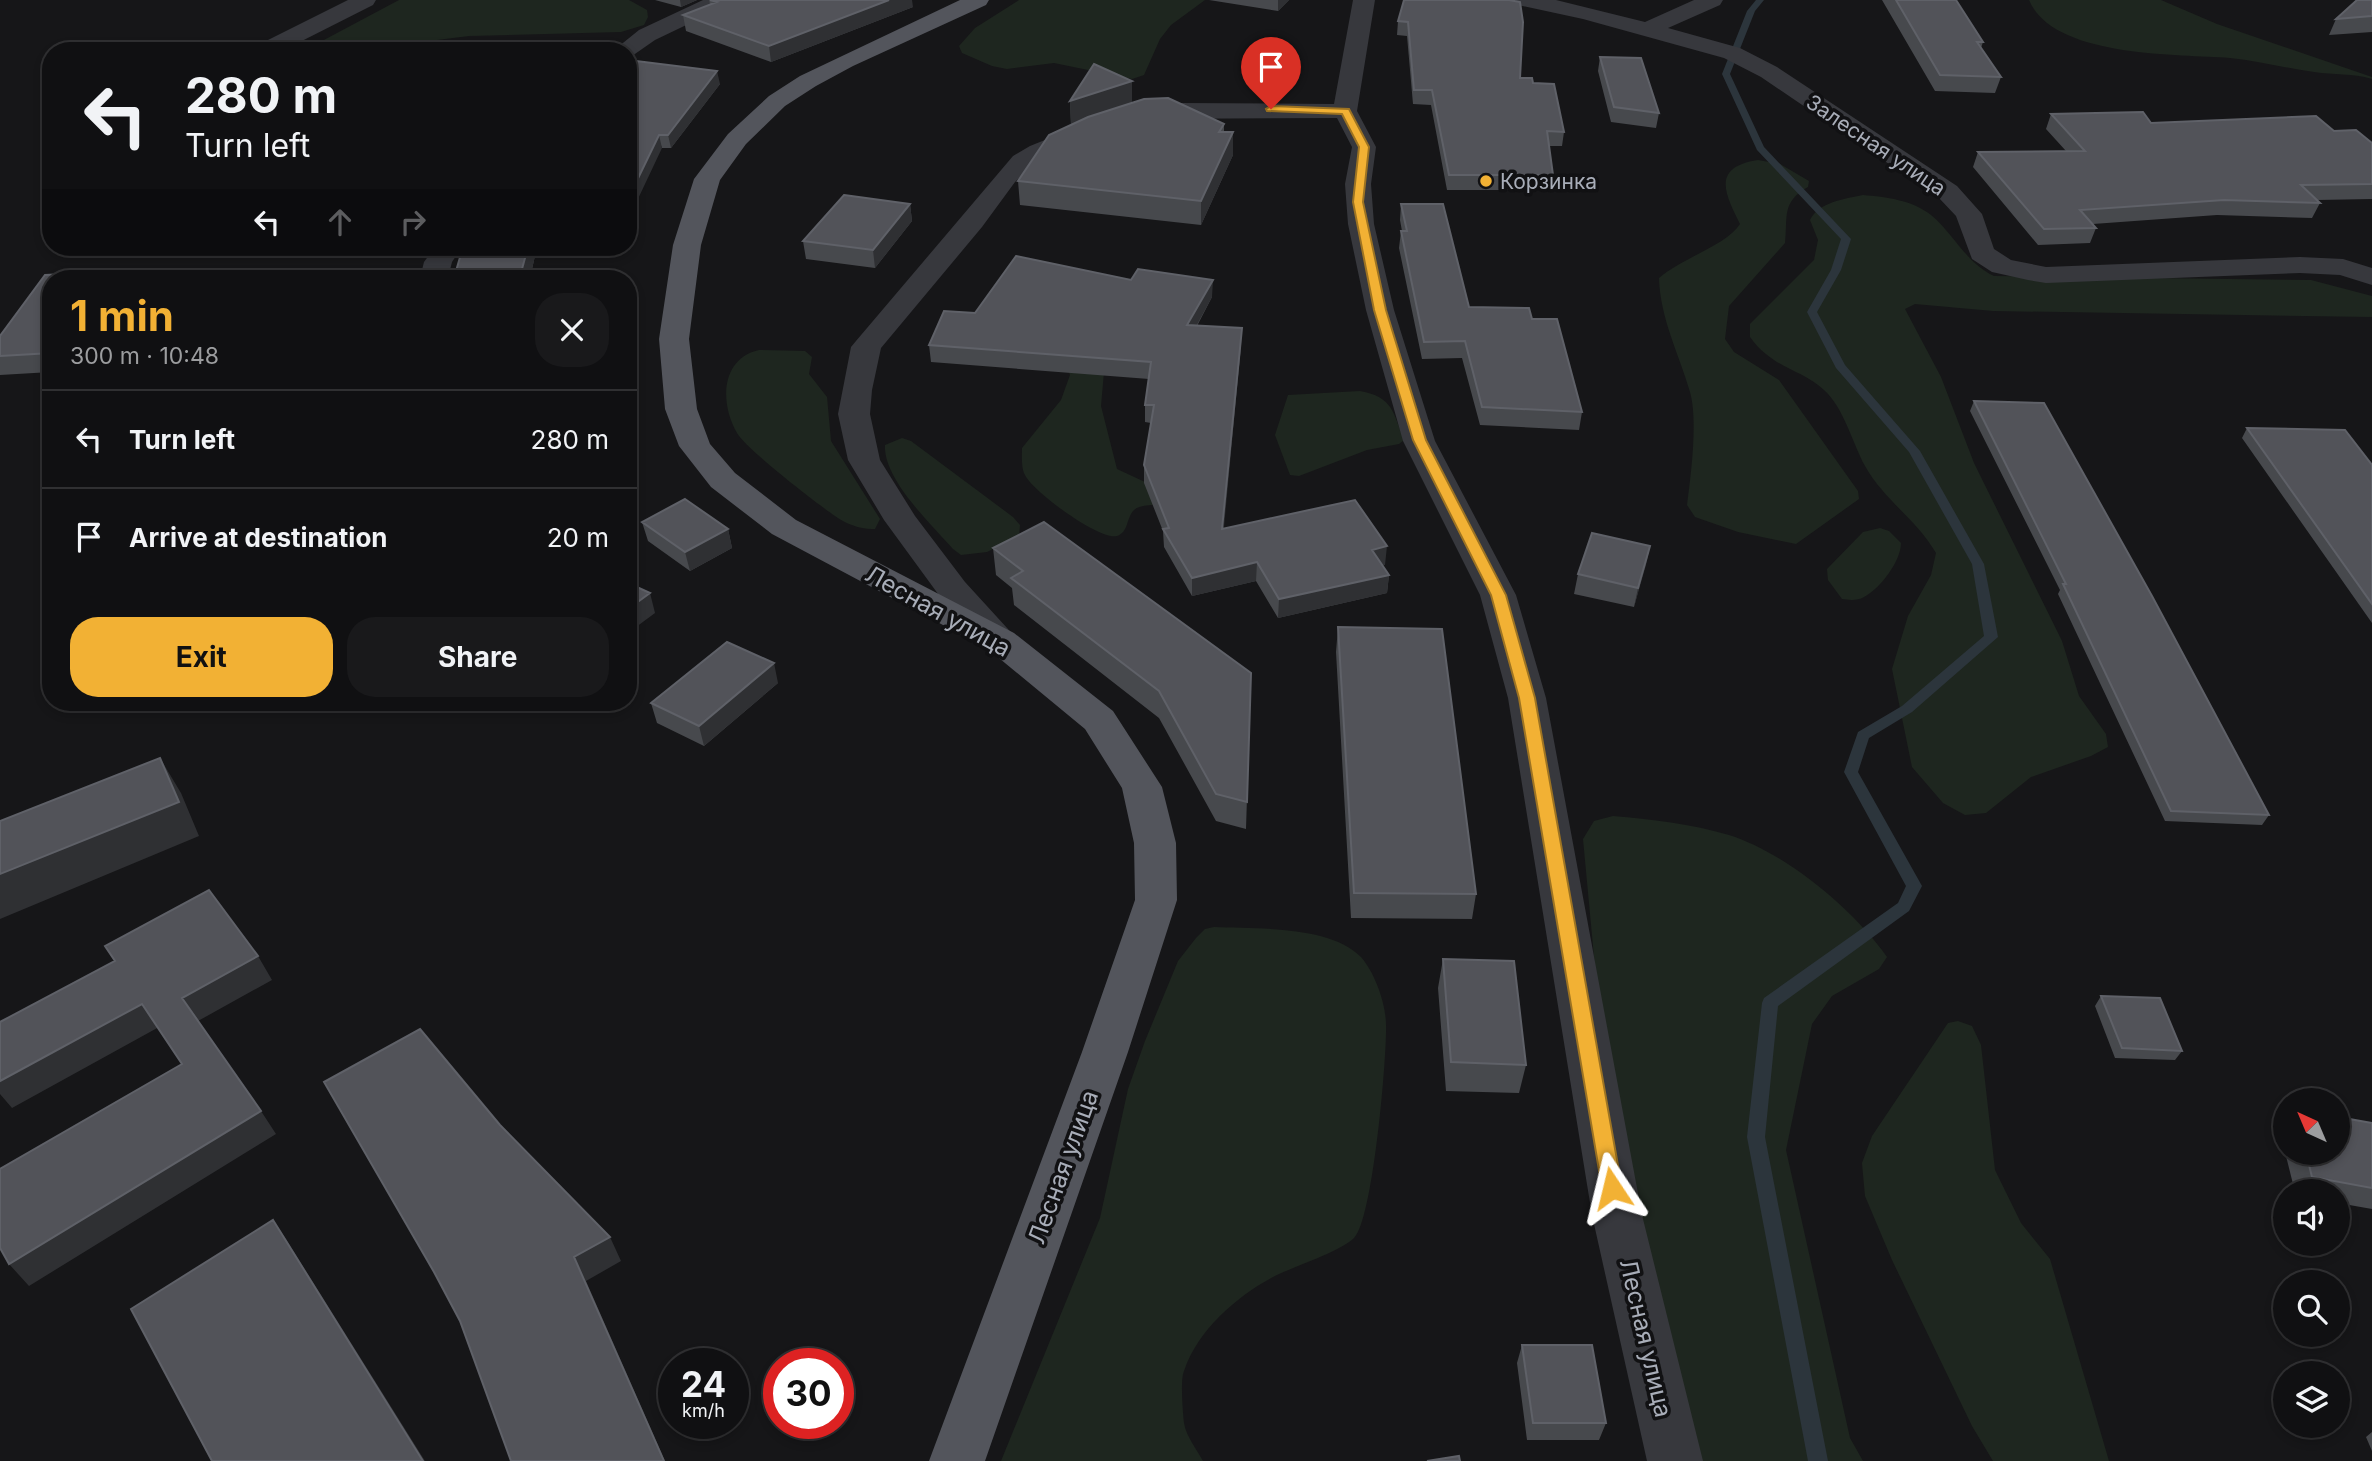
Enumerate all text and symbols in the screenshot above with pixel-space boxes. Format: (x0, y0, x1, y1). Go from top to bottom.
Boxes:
pin (1241, 37, 1301, 109)
icon: arrive (1252, 48, 1290, 86)
text: 280 m (185, 66, 337, 125)
icon: left (70, 70, 161, 161)
street label: Залесная улица (1802, 89, 1950, 201)
text: Turn left (185, 126, 310, 165)
place label: Корзинка (1500, 169, 1597, 194)
marker: Корзинка (1478, 173, 1494, 189)
icon: left (248, 203, 286, 241)
icon: ahead (321, 203, 359, 241)
icon: right (394, 203, 432, 241)
text: 1 min (70, 290, 174, 341)
button: close (535, 293, 609, 367)
text: 300 m · 10:48 (70, 342, 219, 370)
icon: left (70, 420, 108, 458)
text: Turn left (129, 424, 235, 455)
text: 280 m (531, 424, 609, 455)
icon: arrive (70, 518, 108, 556)
text: Arrive at destination (129, 522, 388, 553)
text: 20 m (547, 522, 609, 553)
street label: Лесная улица (860, 559, 1016, 663)
button: Exit (70, 617, 333, 697)
button: Share (347, 617, 609, 697)
street label: Лесная улица (1022, 1086, 1104, 1248)
north arrow (2273, 1088, 2350, 1166)
map controls (2273, 1088, 2350, 1438)
position arrow (1575, 1151, 1649, 1225)
button: sound (2273, 1179, 2350, 1256)
street label: Лесная улица (1614, 1256, 1678, 1420)
button: search (2273, 1270, 2350, 1347)
speed limit sign: 30 (763, 1348, 854, 1439)
button: layers (2273, 1361, 2350, 1438)
text: 24 (681, 1363, 726, 1405)
text: km/h (682, 1400, 725, 1421)

